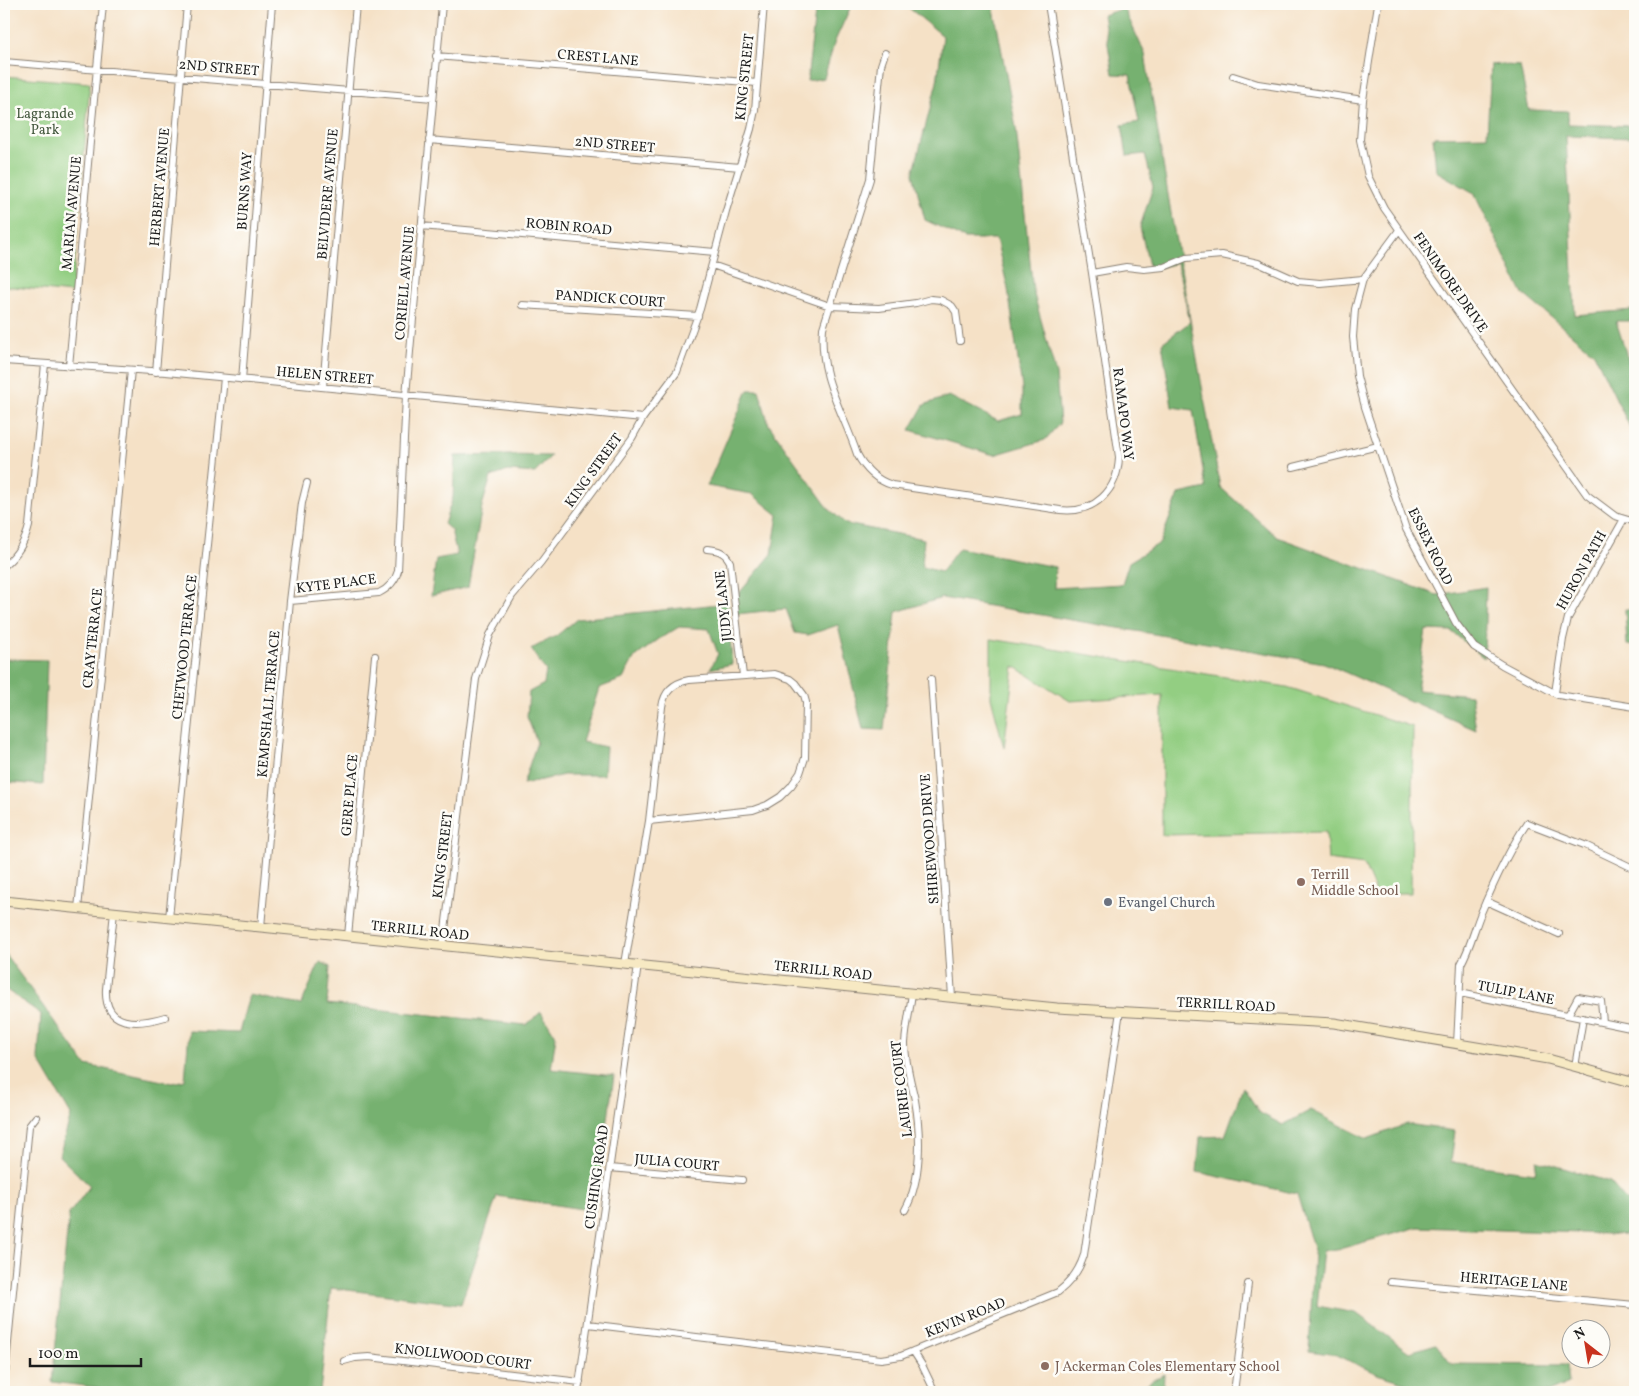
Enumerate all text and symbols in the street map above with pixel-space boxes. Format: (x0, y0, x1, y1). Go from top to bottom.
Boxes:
street label: KING STREET (731, 33, 759, 122)
street label: CREST LANE (557, 45, 639, 72)
street label: 2ND STREET (178, 56, 260, 81)
park label: Lagrande Park (16, 105, 74, 140)
street label: HERBERT AVENUE (146, 127, 175, 247)
street label: BELVIDERE AVENUE (313, 128, 344, 261)
street label: 2ND STREET (574, 133, 656, 158)
street label: BURNS WAY (233, 151, 258, 231)
street label: MARIAN AVENUE (58, 155, 87, 271)
street label: ROBIN ROAD (525, 214, 613, 241)
street label: CORIELL AVENUE (391, 225, 420, 341)
street label: FENIMORE DRIVE (1408, 229, 1492, 337)
street label: PANDICK COURT (555, 286, 665, 313)
street label: HELEN STREET (275, 363, 374, 390)
street label: RAMAPO WAY (1107, 367, 1138, 462)
street label: KING STREET (561, 430, 628, 512)
street label: ESSEX ROAD (1403, 505, 1457, 589)
street label: HURON PATH (1553, 528, 1612, 614)
street label: JUDY LANE (711, 569, 738, 642)
street label: KYTE PLACE (295, 570, 377, 599)
street label: CHETWOOD TERRACE (168, 574, 203, 720)
street label: CRAY TERRACE (79, 587, 108, 689)
street label: KEMPSHALL TERRACE (254, 630, 285, 779)
street label: GERE PLACE (337, 753, 364, 837)
street label: SHIREWOOD DRIVE (916, 773, 945, 905)
street label: KING STREET (429, 811, 458, 900)
place label: Terrill Middle School (1311, 866, 1399, 901)
marker: Terrill Middle School (1295, 876, 1307, 888)
place label: Evangel Church (1118, 894, 1215, 913)
marker: Evangel Church (1102, 896, 1114, 908)
street label: TERRILL ROAD (370, 917, 470, 946)
street label: TERRILL ROAD (773, 957, 873, 986)
street label: TULIP LANE (1476, 977, 1556, 1010)
street label: TERRILL ROAD (1176, 993, 1276, 1018)
street label: LAURIE COURT (887, 1039, 918, 1138)
street label: CUSHING ROAD (581, 1124, 614, 1230)
street label: JULIA COURT (634, 1150, 720, 1177)
street label: HERITAGE LANE (1459, 1268, 1568, 1297)
street label: KEVIN ROAD (923, 1294, 1009, 1343)
north arrow (1562, 1318, 1612, 1368)
text: N (1571, 1323, 1589, 1345)
scale bar (30, 1336, 141, 1368)
street label: KNOLLWOOD COURT (393, 1340, 532, 1375)
text: 100 m (38, 1344, 78, 1365)
place label: J Ackerman Coles Elementary School (1055, 1358, 1280, 1377)
marker: J Ackerman Coles Elementary School (1039, 1360, 1051, 1372)

